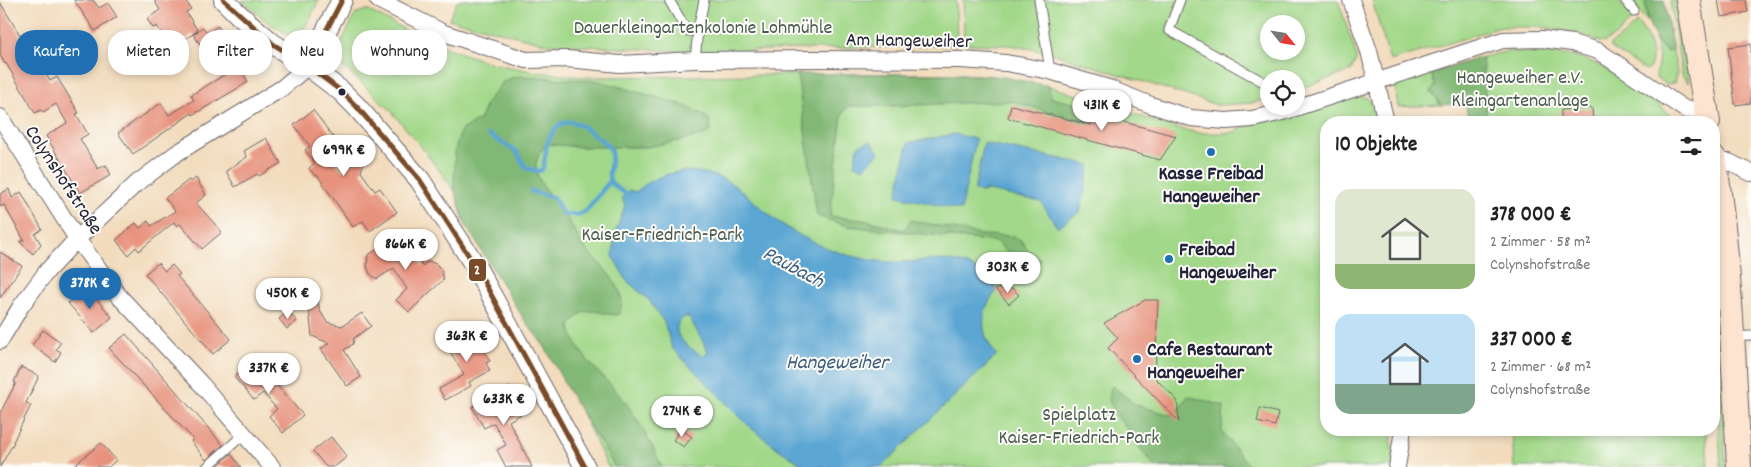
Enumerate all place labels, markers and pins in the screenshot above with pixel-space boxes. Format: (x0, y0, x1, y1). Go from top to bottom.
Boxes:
unlabelled marker (337, 87, 347, 97)
pin: 431K € (1061, 90, 1143, 132)
pin: 699K € (303, 134, 385, 177)
marker: Kasse Freibad Hangeweiher (1205, 146, 1217, 158)
place label: Kasse Freibad Hangeweiher (1158, 161, 1264, 212)
pin: 866K € (365, 228, 447, 271)
place label: Freibad Hangeweiher (1179, 237, 1277, 288)
pin: 303K € (967, 252, 1049, 294)
marker: Freibad Hangeweiher (1163, 253, 1175, 265)
pin: 378K € (49, 268, 131, 310)
pin: 450K € (247, 278, 329, 320)
pin: 363K € (426, 320, 508, 363)
place label: Cafe Restaurant Hangeweiher (1147, 337, 1273, 388)
pin: 337K € (228, 352, 310, 395)
marker: Cafe Restaurant Hangeweiher (1131, 353, 1143, 365)
pin: 633K € (463, 384, 545, 426)
pin: 274K € (641, 396, 723, 438)

